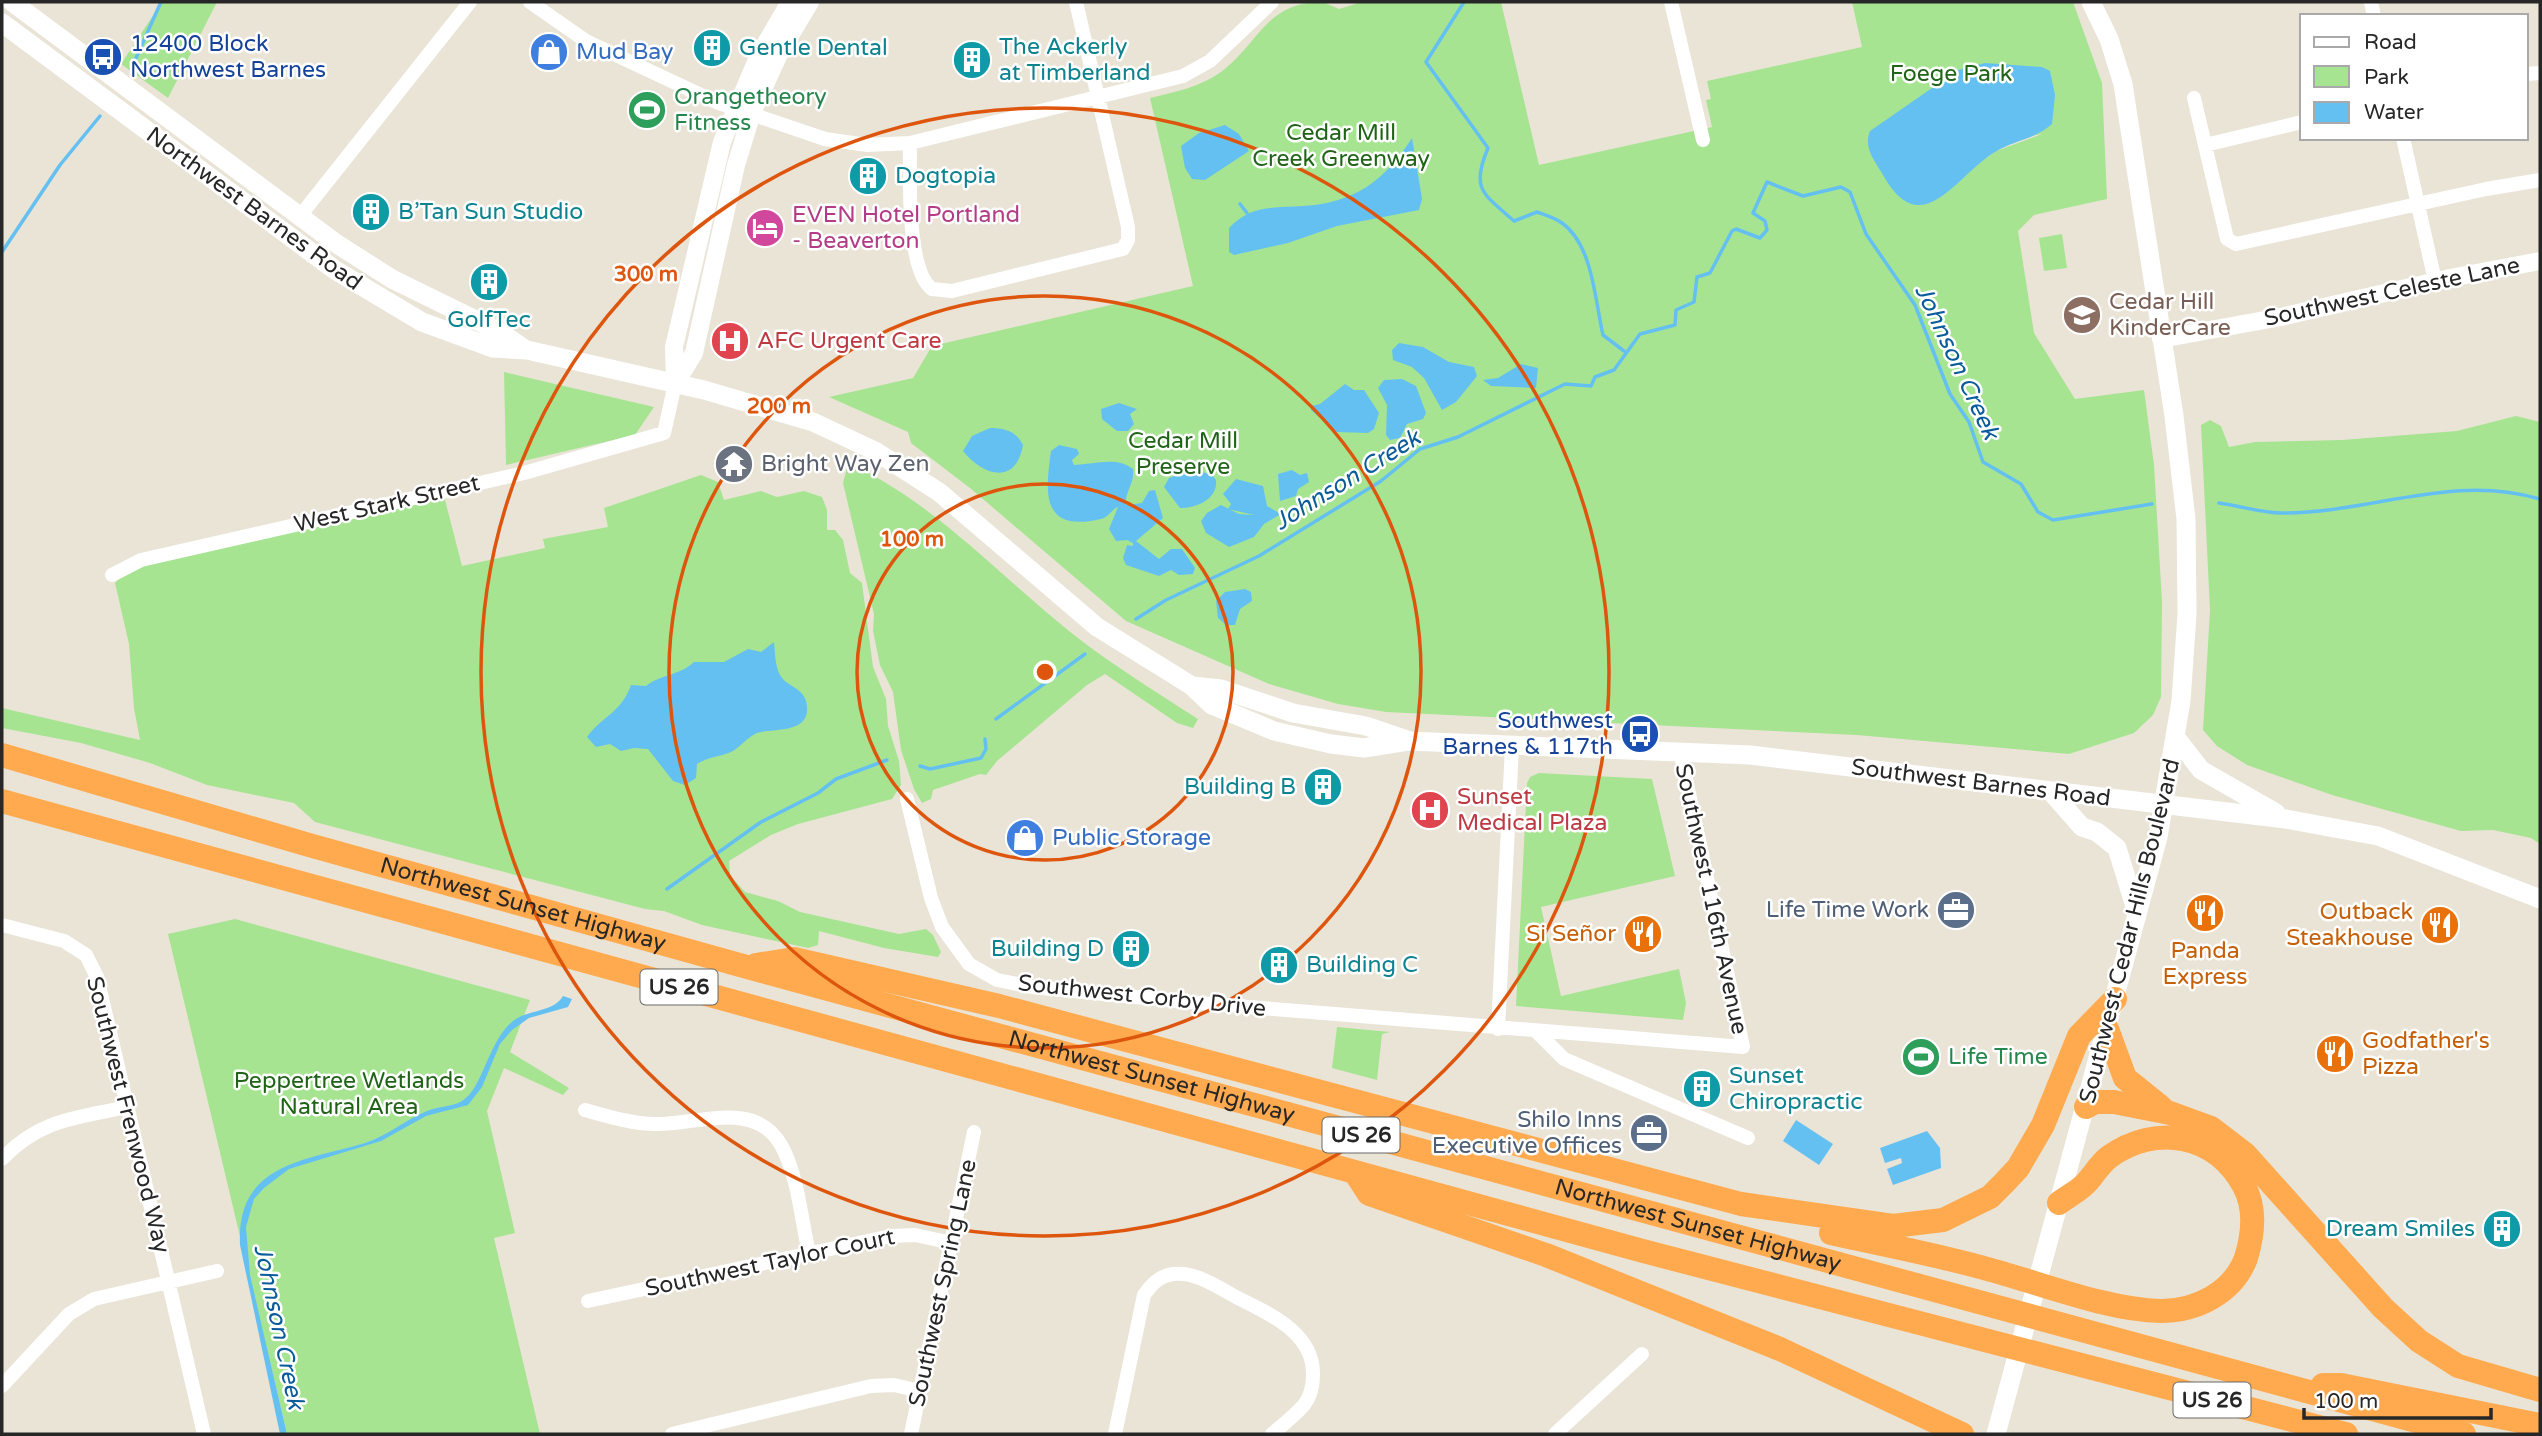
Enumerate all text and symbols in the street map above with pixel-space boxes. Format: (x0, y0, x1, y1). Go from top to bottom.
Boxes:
legend (2300, 14, 2528, 140)
building icon: Gentle Dental (691, 27, 733, 69)
place label: 12400 Block Northwest Barnes (130, 30, 326, 84)
text: Road (2364, 30, 2417, 55)
shop icon: Mud Bay (528, 31, 570, 73)
place label: The Ackerly at Timberland (999, 33, 1151, 87)
place label: Gentle Dental (739, 34, 888, 62)
bus stop icon: 12400 Block Northwest Barnes (82, 36, 124, 78)
place label: Mud Bay (576, 38, 673, 66)
building icon: The Ackerly at Timberland (951, 39, 993, 81)
park label: Foege Park (1890, 60, 2012, 88)
text: Park (2364, 65, 2409, 90)
place label: Orangetheory Fitness (674, 83, 827, 137)
sports icon: Orangetheory Fitness (626, 89, 668, 131)
text: Water (2364, 100, 2424, 125)
park label: Cedar Mill Creek Greenway (1252, 119, 1430, 173)
street label: Northwest Barnes Road (141, 121, 367, 297)
building icon: Dogtopia (847, 155, 889, 197)
place label: Dogtopia (895, 162, 996, 190)
building icon: B’Tan Sun Studio (350, 191, 392, 233)
place label: B’Tan Sun Studio (398, 198, 583, 226)
place label: EVEN Hotel Portland - Beaverton (792, 201, 1020, 255)
hotel icon: EVEN Hotel Portland - Beaverton (744, 207, 786, 249)
street label: Southwest Celeste Lane (2262, 251, 2522, 333)
building icon: GolfTec (468, 261, 510, 303)
text: 300 m (614, 262, 678, 287)
water label: Johnson Creek (1908, 280, 2006, 446)
place label: Cedar Hill KinderCare (2109, 288, 2231, 342)
school or university icon: Cedar Hill KinderCare (2061, 294, 2103, 336)
place label: GolfTec (447, 306, 531, 334)
hospital icon: AFC Urgent Care (709, 320, 751, 362)
place label: AFC Urgent Care (757, 327, 942, 355)
text: 200 m (747, 394, 811, 419)
water label: Johnson Creek (1268, 422, 1427, 537)
park label: Cedar Mill Preserve (1128, 427, 1238, 481)
temple icon: Bright Way Zen (713, 443, 755, 485)
place label: Bright Way Zen (761, 450, 929, 478)
street label: West Stark Street (292, 469, 483, 539)
text: 100 m (880, 527, 944, 552)
centre of rings (1033, 660, 1057, 684)
place label: Southwest Barnes & 117th (1442, 707, 1613, 761)
bus stop icon: Southwest Barnes & 117th (1619, 713, 1661, 755)
street label: Southwest Barnes Road (1850, 753, 2112, 813)
street label: Southwest Cedar Hills Boulevard (2074, 756, 2186, 1106)
street label: Southwest 116th Avenue (1669, 761, 1753, 1037)
building icon: Building B (1302, 766, 1344, 808)
place label: Building B (1184, 773, 1296, 801)
place label: Sunset Medical Plaza (1457, 783, 1607, 837)
hospital icon: Sunset Medical Plaza (1409, 789, 1451, 831)
shop icon: Public Storage (1004, 817, 1046, 859)
place label: Public Storage (1052, 824, 1211, 852)
street label: Northwest Sunset Highway (377, 851, 669, 958)
office icon: Life Time Work (1935, 889, 1977, 931)
restaurant icon: Panda Express (2184, 892, 2226, 934)
place label: Life Time Work (1766, 896, 1929, 924)
place label: Outback Steakhouse (2286, 898, 2413, 952)
restaurant icon: Outback Steakhouse (2419, 904, 2461, 946)
restaurant icon: Si Señor (1622, 913, 1664, 955)
place label: Si Señor (1526, 920, 1616, 948)
building icon: Building D (1110, 928, 1152, 970)
place label: Building D (991, 935, 1104, 963)
place label: Panda Express (2162, 937, 2248, 991)
building icon: Building C (1258, 944, 1300, 986)
place label: Building C (1306, 951, 1418, 979)
street label: Southwest Corby Drive (1017, 969, 1267, 1023)
road number: US 26 (640, 970, 718, 1004)
street label: Southwest Frenwood Way (80, 974, 176, 1256)
street label: Northwest Sunset Highway (1005, 1025, 1298, 1129)
place label: Godfather's Pizza (2362, 1027, 2490, 1081)
restaurant icon: Godfather's Pizza (2314, 1033, 2356, 1075)
sports icon: Life Time (1900, 1036, 1942, 1078)
place label: Life Time (1948, 1043, 2048, 1071)
place label: Sunset Chiropractic (1729, 1062, 1862, 1116)
park label: Peppertree Wetlands Natural Area (234, 1067, 464, 1121)
building icon: Sunset Chiropractic (1681, 1068, 1723, 1110)
place label: Shilo Inns Executive Offices (1432, 1106, 1622, 1160)
office icon: Shilo Inns Executive Offices (1628, 1112, 1670, 1154)
road number: US 26 (1322, 1118, 1400, 1152)
street label: Southwest Spring Lane (903, 1157, 983, 1409)
street label: Northwest Sunset Highway (1552, 1173, 1844, 1278)
building icon: Dream Smiles (2481, 1208, 2523, 1250)
place label: Dream Smiles (2326, 1215, 2475, 1243)
street label: Southwest Taylor Court (643, 1223, 898, 1303)
water label: Johnson Creek (247, 1242, 311, 1414)
scale bar (2304, 1376, 2491, 1420)
road number: US 26 (2174, 1382, 2250, 1418)
text: 100 m (2314, 1389, 2378, 1414)

